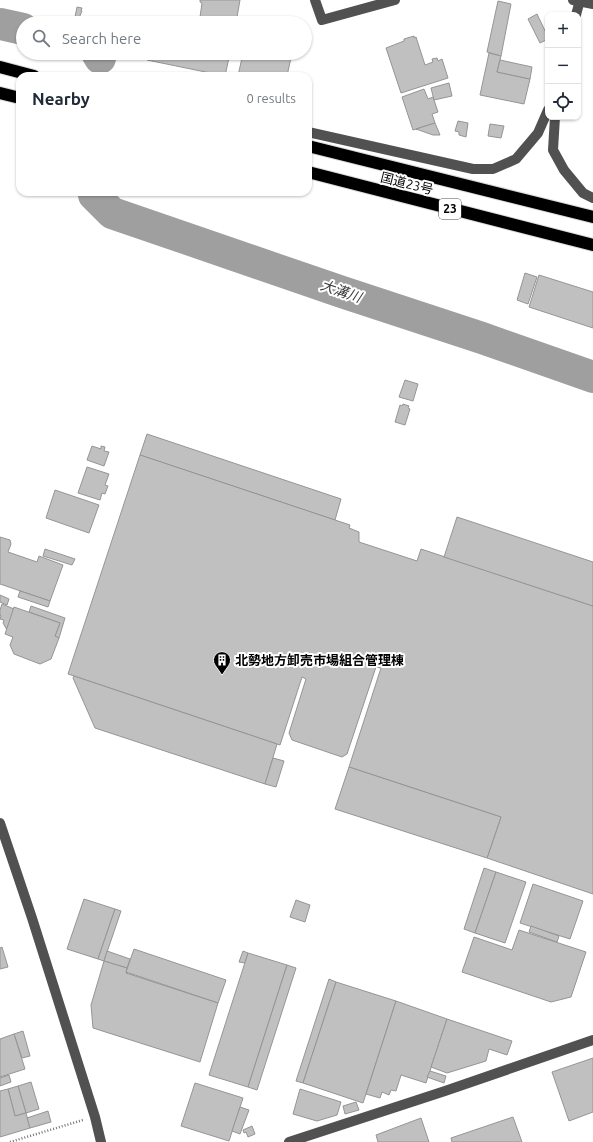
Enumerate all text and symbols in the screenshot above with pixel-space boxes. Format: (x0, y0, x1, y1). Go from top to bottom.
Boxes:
map controls (545, 12, 581, 120)
button: + (545, 12, 581, 48)
search box (16, 16, 312, 60)
icon: search (30, 27, 52, 49)
text: Search here (62, 30, 141, 47)
button: − (545, 48, 581, 84)
button: locate (545, 84, 581, 120)
text: Nearby (32, 89, 90, 108)
text: 0 results (246, 91, 296, 105)
street label: 国道23号 (379, 170, 435, 196)
road number: 23 (439, 199, 461, 219)
water label: 大溝川 (319, 277, 365, 306)
building icon: 北勢地方卸売市場組合管理棟 (212, 650, 232, 675)
place label: 北勢地方卸売市場組合管理棟 (235, 653, 404, 667)

